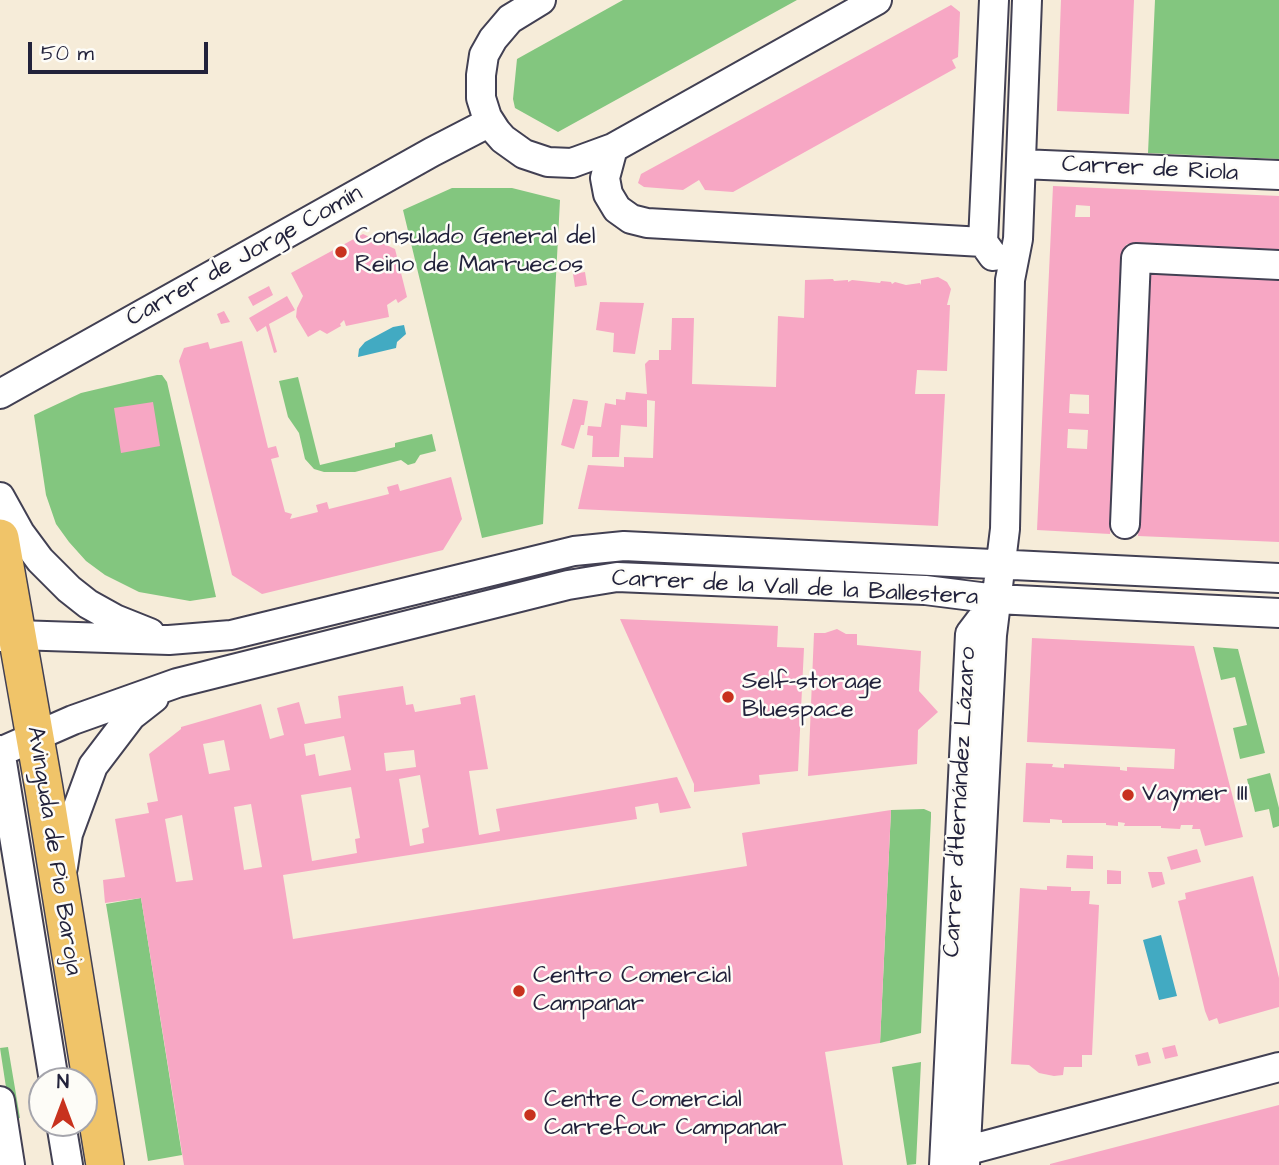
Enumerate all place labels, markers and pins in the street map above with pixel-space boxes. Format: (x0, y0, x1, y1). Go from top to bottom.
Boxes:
place label: Consulado General del Reino de Marruecos (355, 224, 596, 280)
marker: Consulado General del Reino de Marruecos (333, 244, 349, 260)
place label: Self-storage Bluespace (742, 669, 882, 725)
marker: Self-storage Bluespace (720, 689, 736, 705)
place label: Vaymer III (1142, 781, 1248, 809)
marker: Vaymer III (1120, 787, 1136, 803)
place label: Centro Comercial Campanar (533, 963, 731, 1019)
marker: Centro Comercial Campanar (511, 983, 527, 999)
place label: Centre Comercial Carrefour Campanar (544, 1087, 786, 1143)
marker: Centre Comercial Carrefour Campanar (522, 1107, 538, 1123)

